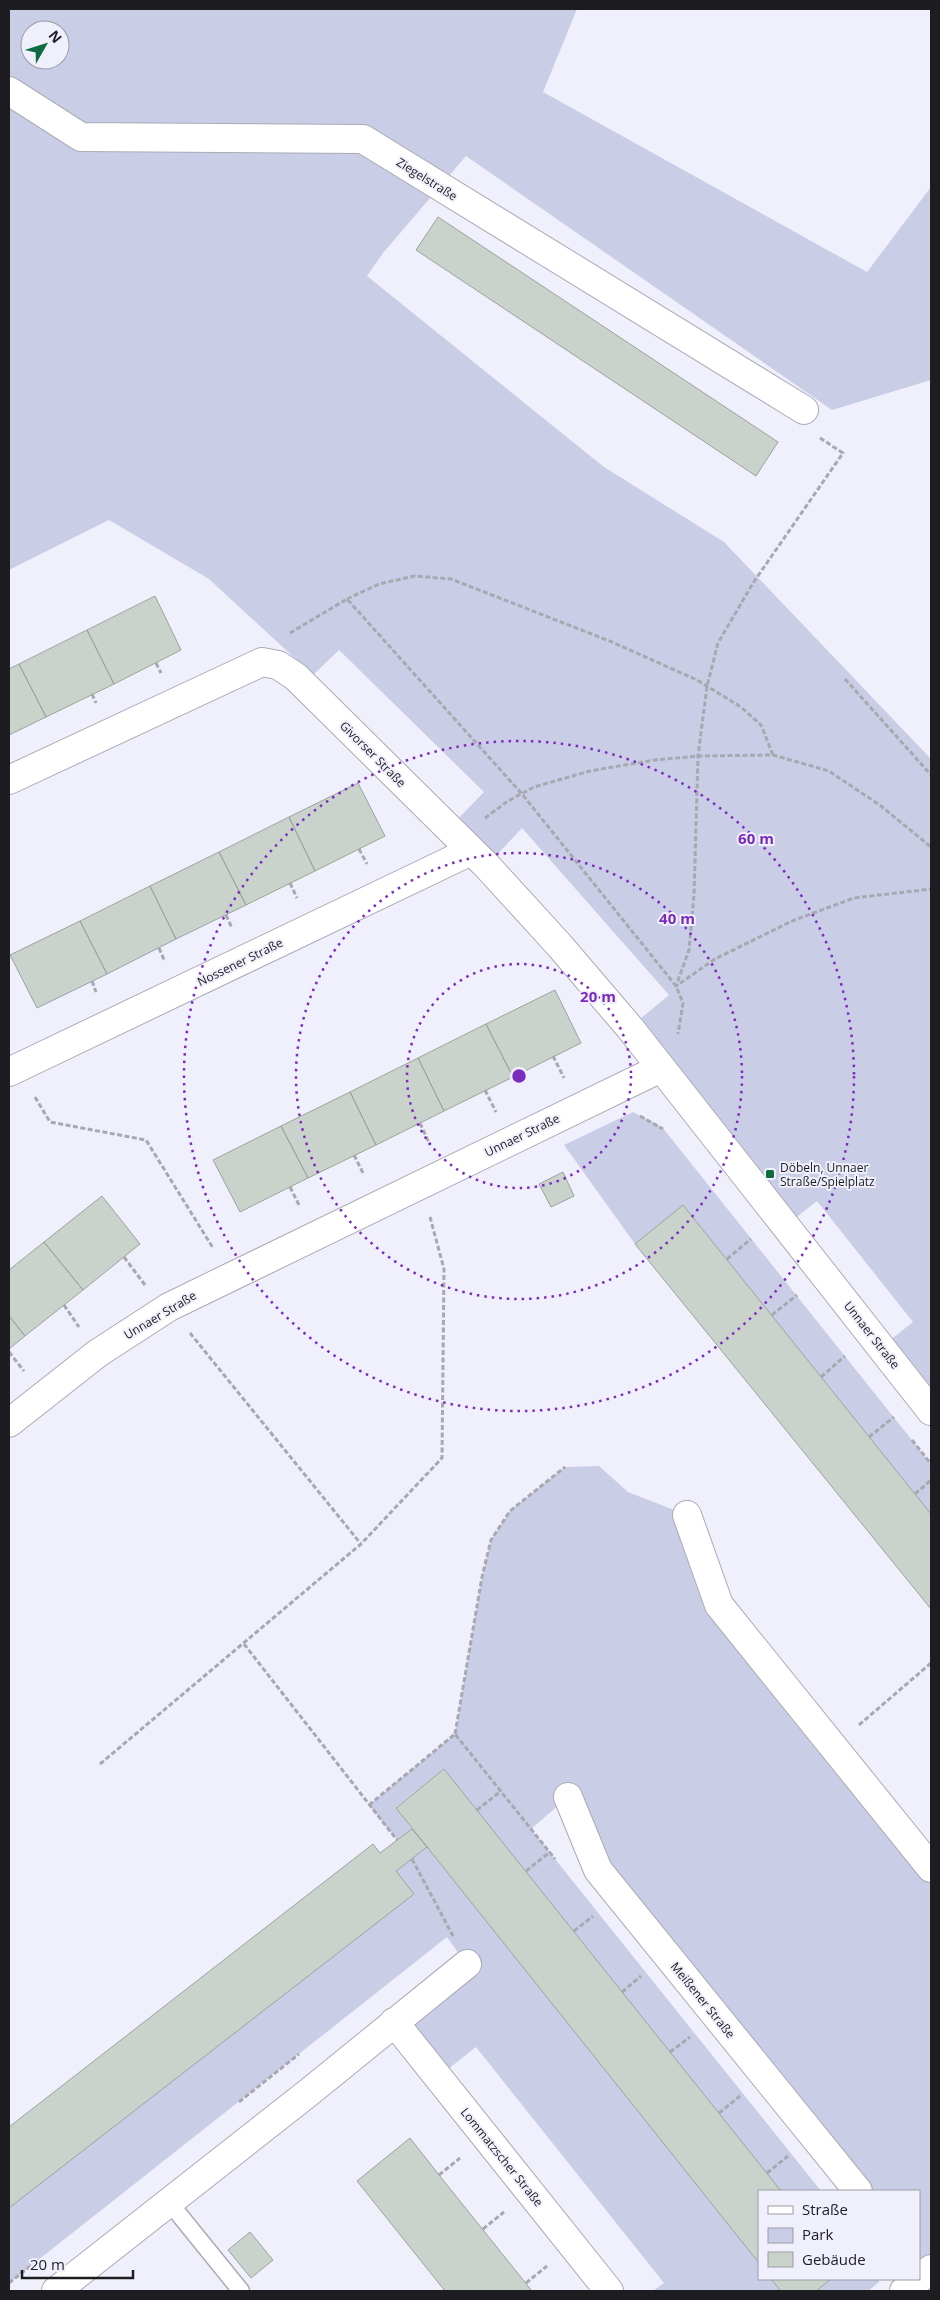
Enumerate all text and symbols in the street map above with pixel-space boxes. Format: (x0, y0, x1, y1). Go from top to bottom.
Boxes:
north arrow (20, 20, 70, 70)
text: N (45, 26, 66, 47)
street label: Ziegelstraße (393, 154, 461, 205)
street label: Givorser Straße (336, 717, 410, 791)
text: 60 m (738, 828, 774, 848)
text: 40 m (659, 908, 695, 928)
street label: Nossener Straße (194, 934, 286, 990)
text: 20 m (580, 986, 616, 1006)
centre of rings (510, 1067, 528, 1085)
street label: Unnaer Straße (482, 1109, 563, 1161)
place label: Döbeln, Unnaer Straße/Spielplatz (780, 1159, 875, 1190)
marker: Döbeln, Unnaer Straße/Spielplatz (764, 1168, 776, 1180)
street label: Unnaer Straße (121, 1287, 200, 1343)
street label: Unnaer Straße (840, 1298, 904, 1373)
street label: Meißener Straße (667, 1958, 739, 2042)
street label: Lommatzscher Straße (457, 2104, 547, 2210)
legend (758, 2190, 920, 2280)
text: Straße (802, 2199, 848, 2219)
text: Park (802, 2224, 833, 2244)
scale bar (22, 2248, 134, 2280)
text: Gebäude (802, 2249, 866, 2269)
text: 20 m (30, 2254, 65, 2274)

